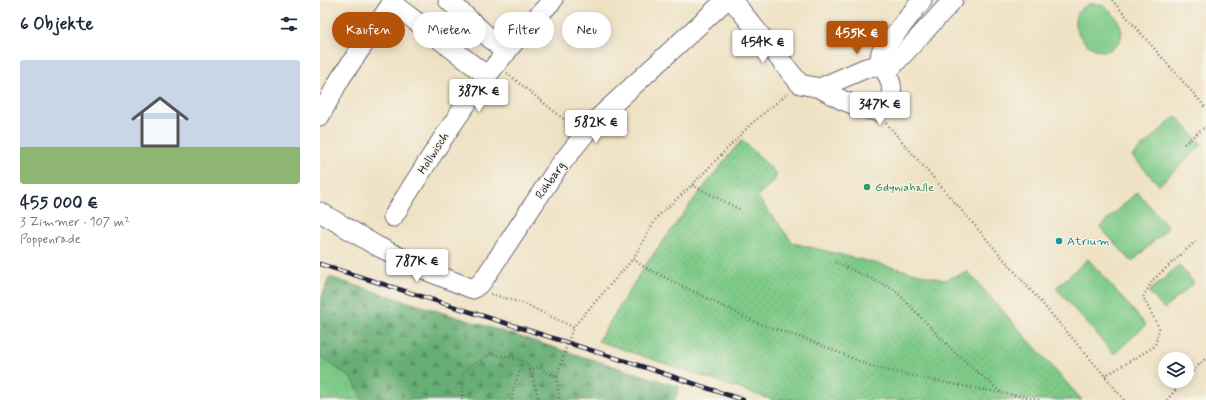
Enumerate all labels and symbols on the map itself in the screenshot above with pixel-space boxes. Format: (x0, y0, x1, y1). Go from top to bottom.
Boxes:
pin: 455K € (824, 21, 890, 55)
pin: 454K € (730, 30, 796, 64)
pin: 387K € (446, 79, 512, 113)
pin: 347K € (847, 92, 913, 126)
pin: 582K € (563, 110, 629, 144)
street label: Hollwisch (414, 129, 453, 177)
street label: Röhbarg (532, 159, 569, 202)
place label: Gdyniahalle (875, 180, 934, 196)
marker: Gdyniahalle (862, 182, 872, 192)
place label: Atrium (1067, 234, 1109, 250)
marker: Atrium (1054, 236, 1064, 246)
pin: 787K € (384, 249, 450, 283)

